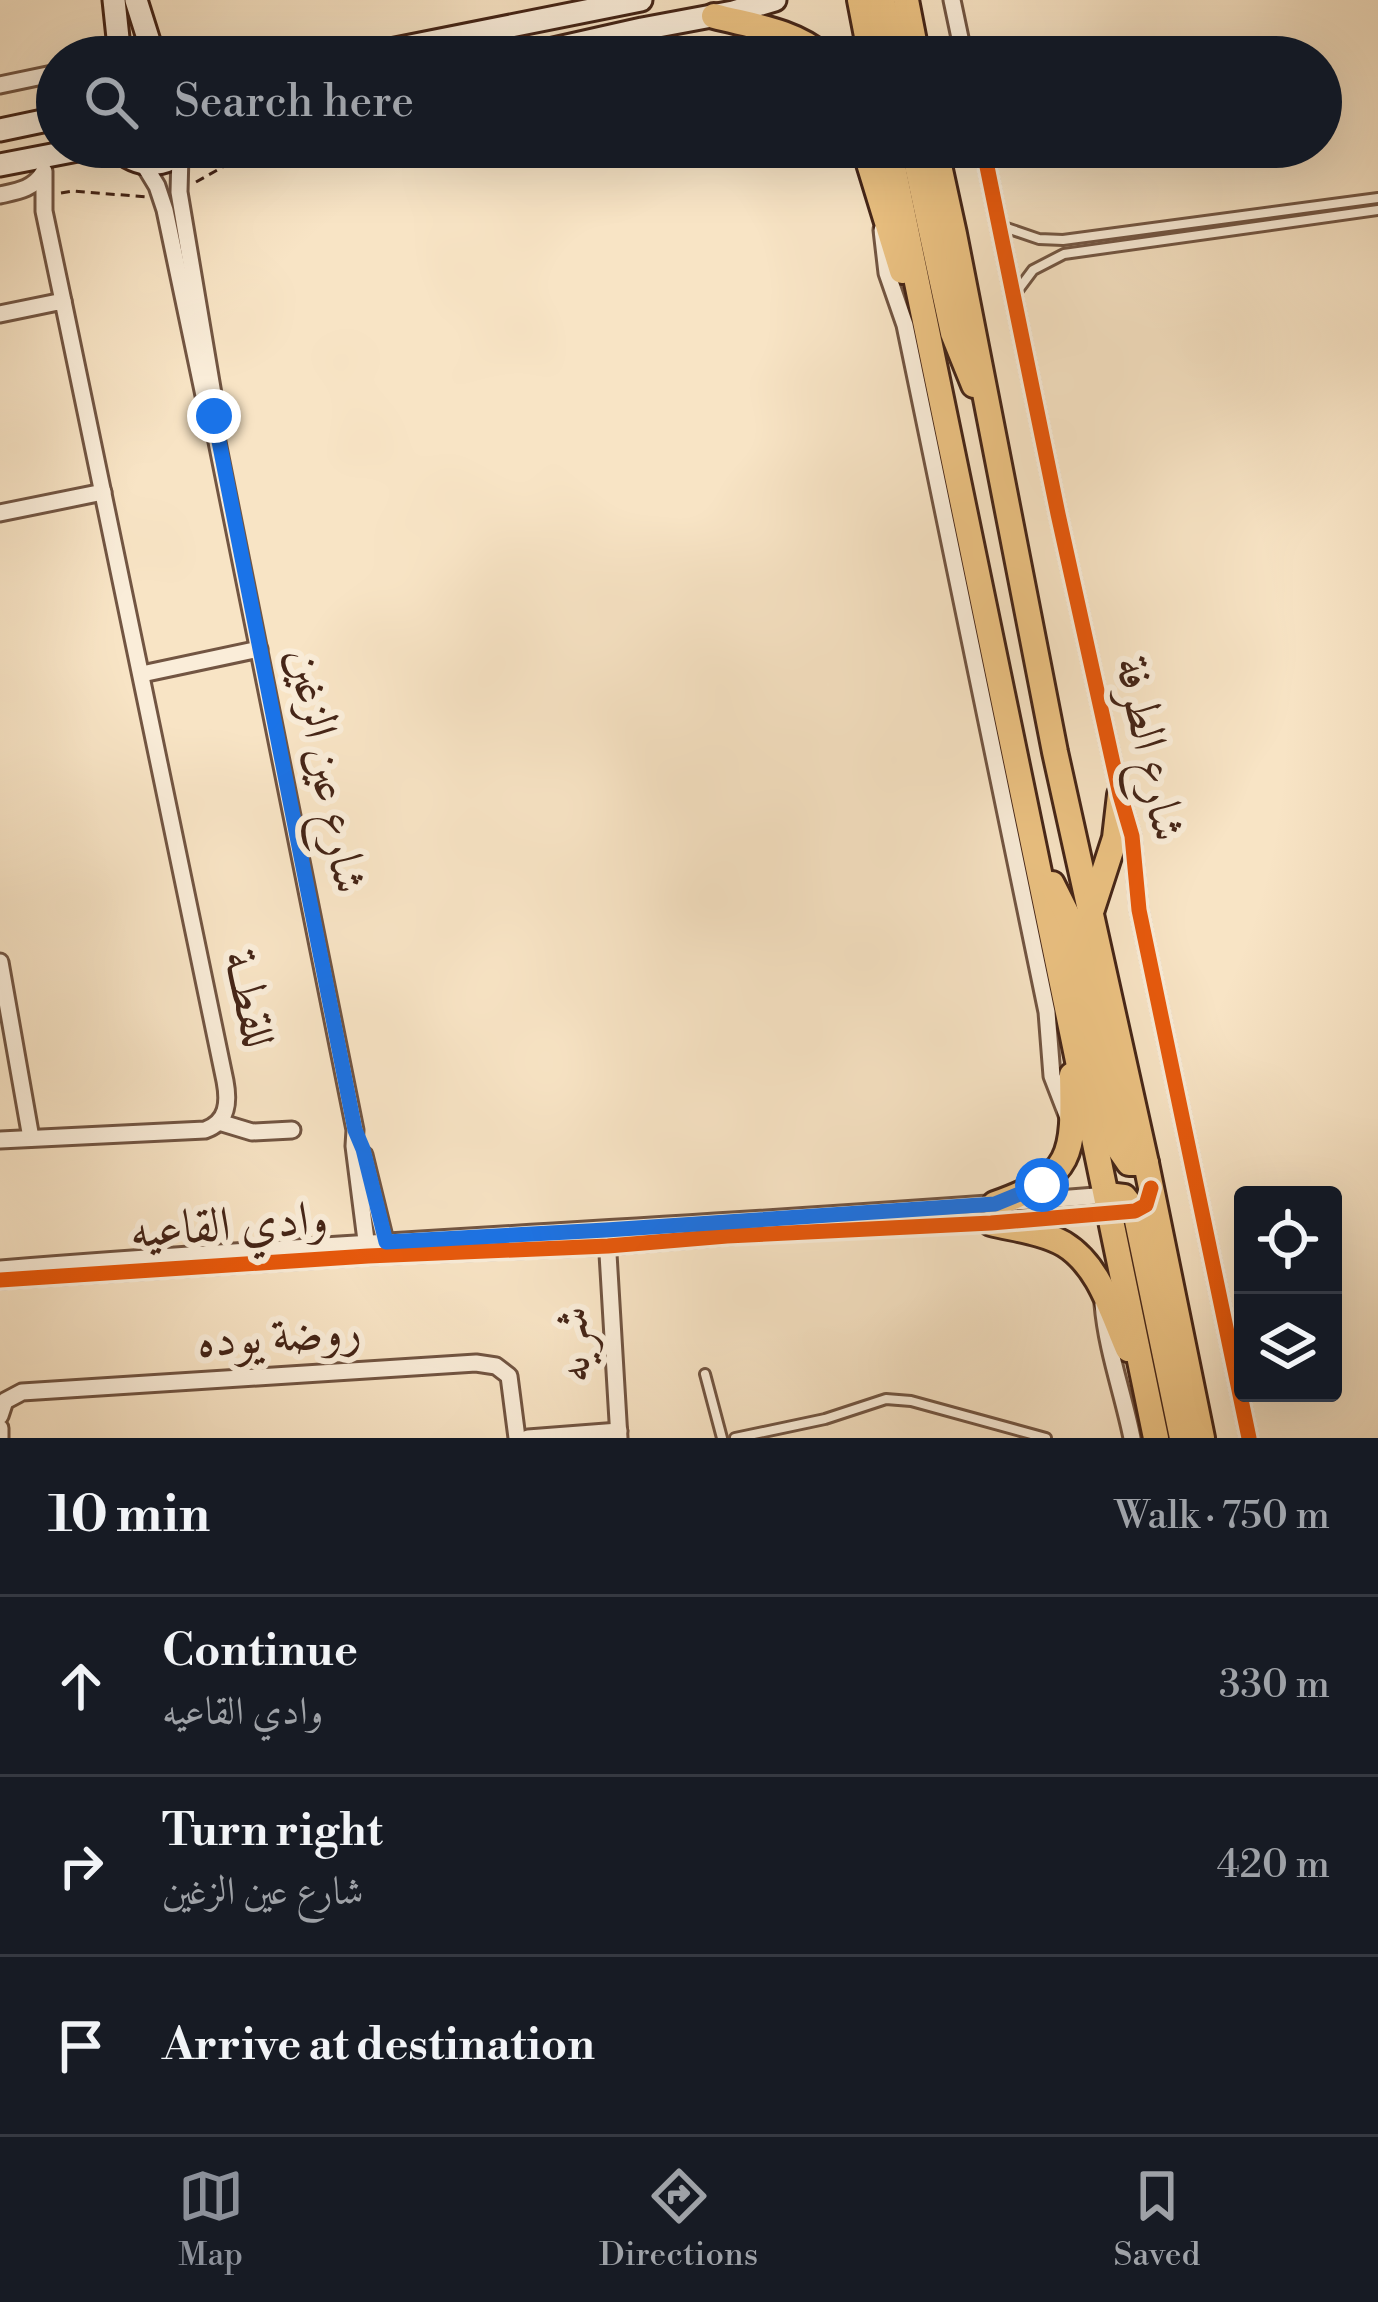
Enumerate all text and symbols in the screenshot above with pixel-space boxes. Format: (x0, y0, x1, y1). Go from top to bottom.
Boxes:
search box (36, 36, 1342, 168)
icon: search (78, 69, 144, 135)
text: Search here (174, 74, 414, 131)
route end (187, 389, 241, 443)
street label: شارع عين الزغين (266, 643, 379, 900)
street label: شارع الطرفة (1093, 651, 1198, 848)
street label: للقطــة (208, 944, 288, 1054)
route start (1015, 1158, 1069, 1212)
map controls (1234, 1186, 1342, 1402)
button: locate (1234, 1186, 1342, 1294)
street label: وادي القاعيه (128, 1189, 331, 1269)
button: layers (1234, 1294, 1342, 1402)
street label: روضة يوده (195, 1301, 363, 1373)
street label: شريه (542, 1305, 606, 1385)
text: 10 min (48, 1484, 210, 1548)
text: Walk · 750 m (1115, 1492, 1330, 1541)
text: Continue (162, 1623, 358, 1680)
icon: ahead (48, 1653, 114, 1719)
text: 330 m (1219, 1661, 1330, 1710)
text: وادي القاعيه (162, 1688, 323, 1737)
text: Turn right (162, 1803, 383, 1860)
icon: right (48, 1833, 114, 1899)
text: 420 m (1217, 1841, 1330, 1890)
text: شارع عين الزغين (162, 1868, 364, 1917)
icon: arrive (48, 2013, 114, 2079)
text: Arrive at destination (162, 2017, 595, 2074)
tab: Map (178, 2163, 244, 2276)
tab: Directions (599, 2163, 758, 2276)
tab: Saved (1114, 2163, 1200, 2276)

